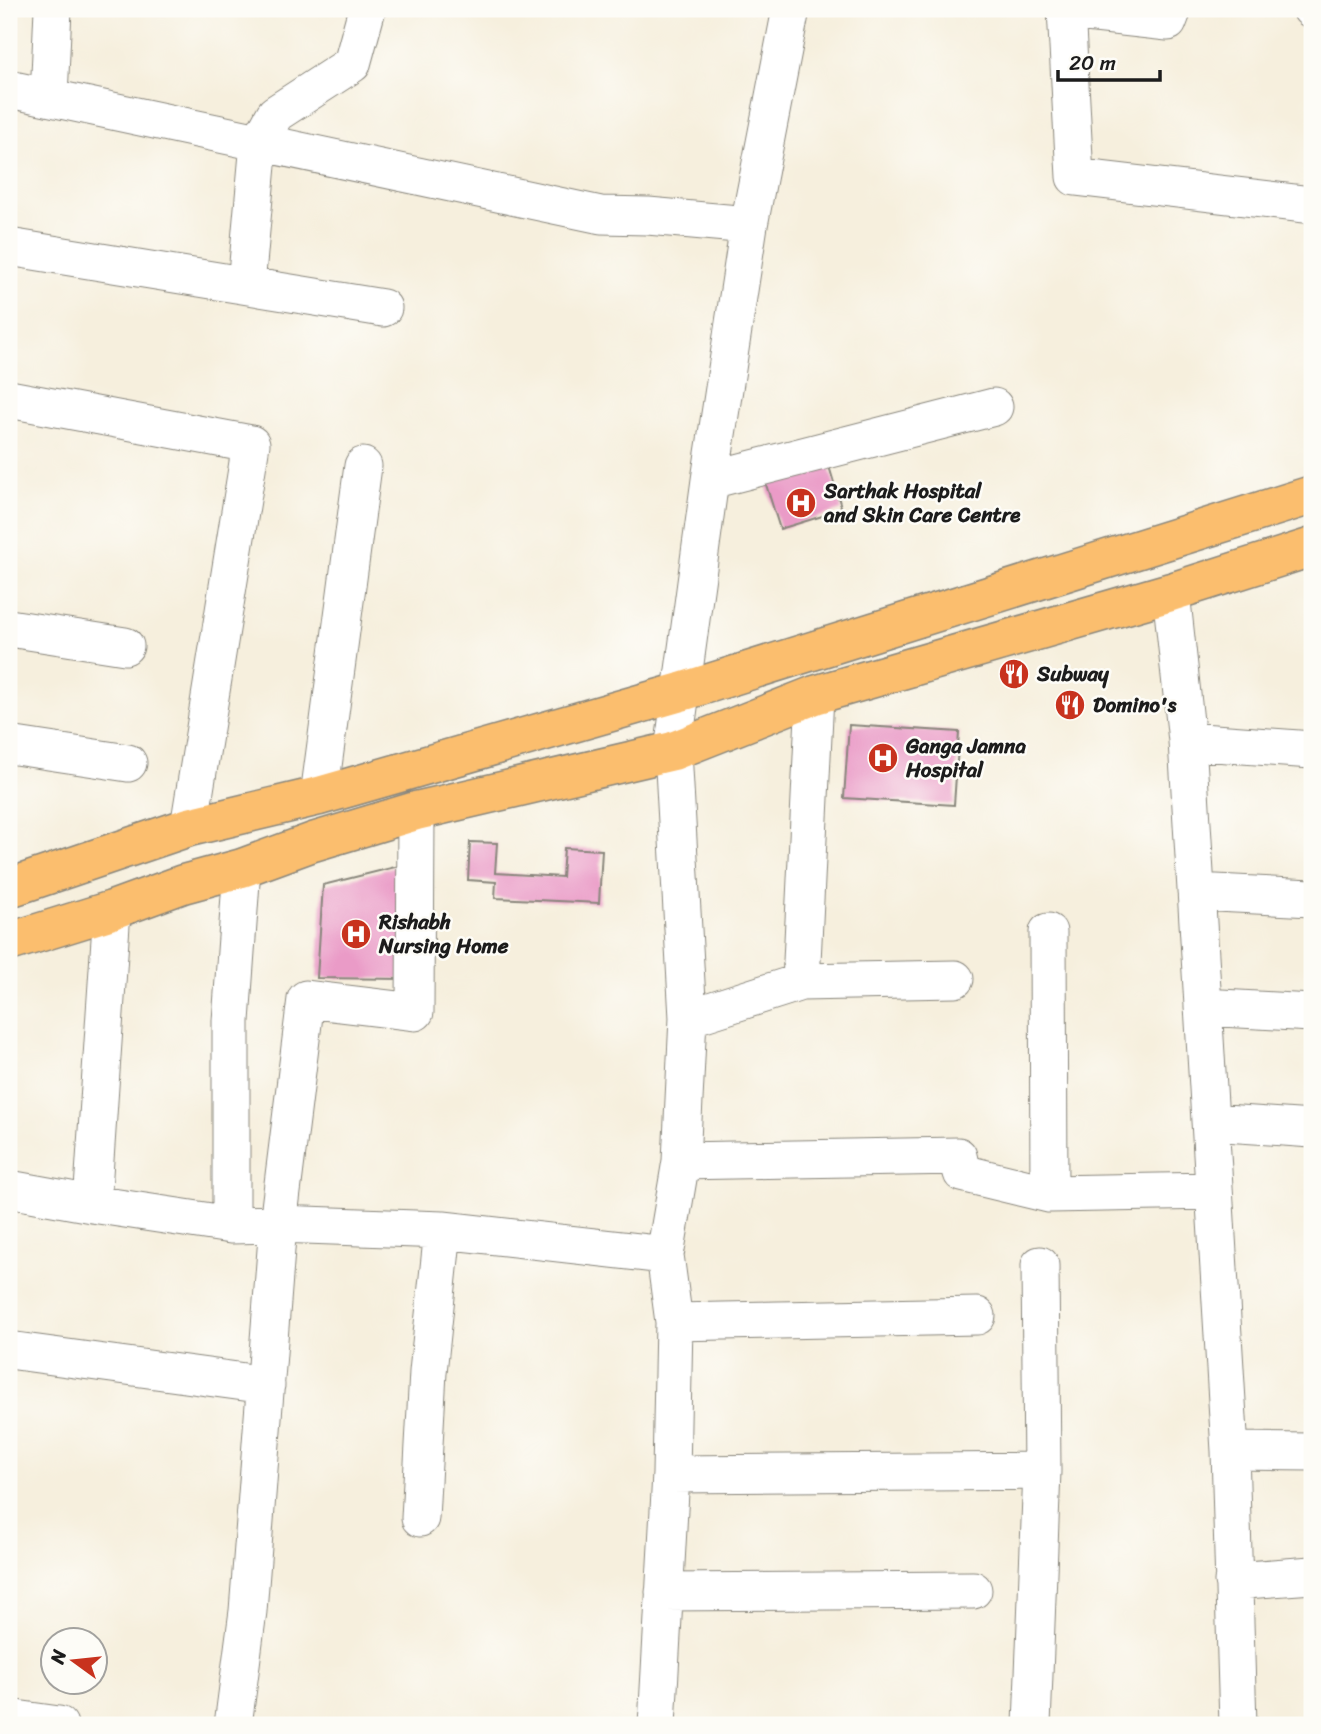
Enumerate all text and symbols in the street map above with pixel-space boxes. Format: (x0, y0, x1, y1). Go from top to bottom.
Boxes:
scale bar (1058, 38, 1160, 82)
text: 20 m (1069, 44, 1116, 82)
place label: Sarthak Hospital and Skin Care Centre (823, 472, 1021, 534)
hospital icon: Sarthak Hospital and Skin Care Centre (784, 486, 818, 520)
place label: Subway (1036, 655, 1110, 693)
restaurant icon: Subway (997, 657, 1031, 691)
place label: Domino's (1093, 686, 1177, 724)
restaurant icon: Domino's (1053, 688, 1087, 722)
place label: Ganga Jamna Hospital (905, 727, 1026, 789)
hospital icon: Ganga Jamna Hospital (866, 741, 900, 775)
place label: Rishabh Nursing Home (378, 903, 509, 965)
hospital icon: Rishabh Nursing Home (339, 917, 373, 951)
north arrow (38, 1626, 108, 1696)
text: N (40, 1645, 76, 1668)

